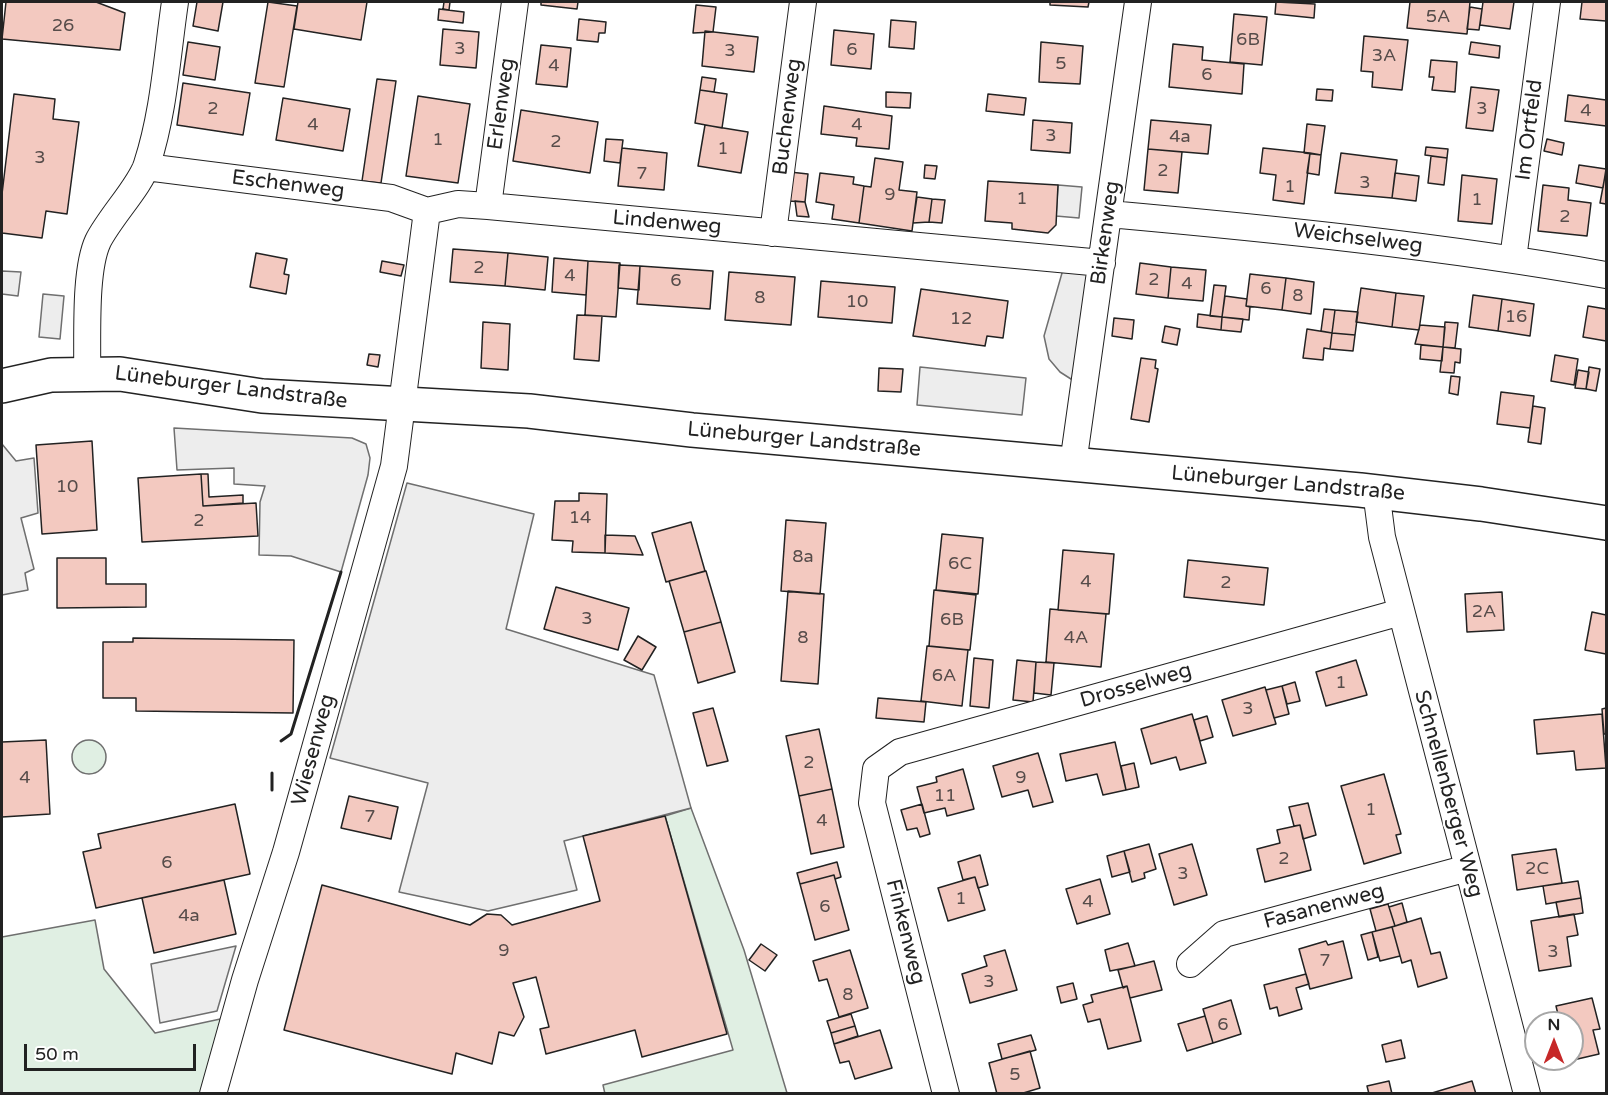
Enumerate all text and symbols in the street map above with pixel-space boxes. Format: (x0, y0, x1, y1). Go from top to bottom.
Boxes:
house number: 5A (1426, 6, 1450, 28)
house number: 26 (52, 15, 74, 37)
house number: 6B (1236, 29, 1260, 51)
house number: 3 (454, 38, 466, 60)
house number: 6 (846, 39, 858, 61)
house number: 3 (724, 40, 736, 62)
house number: 3A (1372, 45, 1396, 67)
house number: 5 (1055, 53, 1067, 75)
house number: 4 (548, 55, 560, 77)
street label: Erlenweg (483, 56, 521, 152)
street label: Buchenweg (768, 57, 808, 177)
house number: 6 (1201, 64, 1213, 86)
street label: Im Ortfeld (1511, 78, 1549, 182)
house number: 2 (207, 98, 219, 120)
house number: 3 (1476, 98, 1488, 120)
house number: 4 (1580, 100, 1592, 122)
house number: 4 (307, 114, 319, 136)
house number: 4 (851, 114, 863, 136)
house number: 3 (1045, 125, 1057, 147)
house number: 4a (1169, 126, 1191, 148)
house number: 1 (432, 129, 444, 151)
house number: 2 (550, 131, 562, 153)
house number: 1 (717, 138, 729, 160)
house number: 3 (34, 147, 46, 169)
house number: 2 (1157, 160, 1169, 182)
house number: 7 (636, 163, 648, 185)
street label: Eschenweg (230, 166, 346, 204)
house number: 3 (1359, 172, 1371, 194)
house number: 1 (1284, 176, 1296, 198)
street label: Birkenweg (1086, 179, 1126, 287)
house number: 9 (884, 184, 896, 206)
house number: 1 (1016, 188, 1028, 210)
house number: 1 (1471, 189, 1483, 211)
street label: Lindenweg (611, 206, 723, 240)
house number: 2 (1559, 206, 1571, 228)
street label: Weichselweg (1292, 219, 1424, 259)
house number: 2 (473, 257, 485, 279)
house number: 4 (564, 265, 576, 287)
house number: 2 (1148, 269, 1160, 291)
house number: 6 (670, 270, 682, 292)
house number: 4 (1181, 273, 1193, 295)
house number: 6 (1260, 278, 1272, 300)
house number: 8 (1292, 285, 1304, 307)
house number: 8 (754, 287, 766, 309)
house number: 10 (846, 291, 868, 313)
house number: 16 (1505, 306, 1527, 328)
house number: 12 (950, 308, 972, 330)
street label: Lüneburger Landstraße (113, 361, 349, 415)
street label: Lüneburger Landstraße (686, 417, 922, 463)
street label: Lüneburger Landstraße (1170, 461, 1406, 507)
house number: 10 (56, 476, 78, 498)
house number: 14 (569, 507, 591, 529)
house number: 2 (193, 510, 205, 532)
house number: 8a (792, 546, 814, 568)
house number: 6C (948, 553, 972, 575)
house number: 4 (1080, 571, 1092, 593)
house number: 2 (1220, 572, 1232, 594)
house number: 2A (1472, 601, 1496, 623)
house number: 3 (581, 608, 593, 630)
house number: 6B (940, 609, 964, 631)
house number: 8 (797, 627, 809, 649)
house number: 4A (1064, 627, 1088, 649)
street label: Drosselweg (1077, 658, 1195, 714)
house number: 6A (932, 665, 956, 687)
house number: 1 (1335, 672, 1347, 694)
street label: Schnellenberger Weg (1408, 688, 1488, 900)
street label: Wiesenweg (287, 692, 341, 808)
house number: 3 (1242, 698, 1254, 720)
house number: 2 (803, 752, 815, 774)
house number: 4 (19, 767, 31, 789)
house number: 9 (1015, 767, 1027, 789)
house number: 11 (934, 785, 956, 807)
house number: 1 (1365, 799, 1377, 821)
house number: 7 (364, 806, 376, 828)
house number: 4 (816, 810, 828, 832)
house number: 2 (1278, 848, 1290, 870)
house number: 6 (161, 852, 173, 874)
house number: 2C (1525, 858, 1549, 880)
house number: 3 (1177, 863, 1189, 885)
street label: Finkenweg (880, 877, 930, 987)
street label: Fasanenweg (1261, 879, 1387, 935)
house number: 1 (955, 888, 967, 910)
house number: 4 (1082, 891, 1094, 913)
house number: 6 (819, 896, 831, 918)
house number: 4a (178, 905, 200, 927)
house number: 9 (498, 940, 510, 962)
house number: 3 (1547, 941, 1559, 963)
house number: 7 (1319, 950, 1331, 972)
house number: 3 (983, 971, 995, 993)
house number: 8 (842, 984, 854, 1006)
north arrow (1524, 1011, 1584, 1071)
house number: 6 (1217, 1014, 1229, 1036)
text: N (1548, 1015, 1560, 1035)
scale bar (27, 1032, 200, 1070)
text: 50 m (35, 1043, 79, 1065)
house number: 5 (1009, 1064, 1021, 1086)

